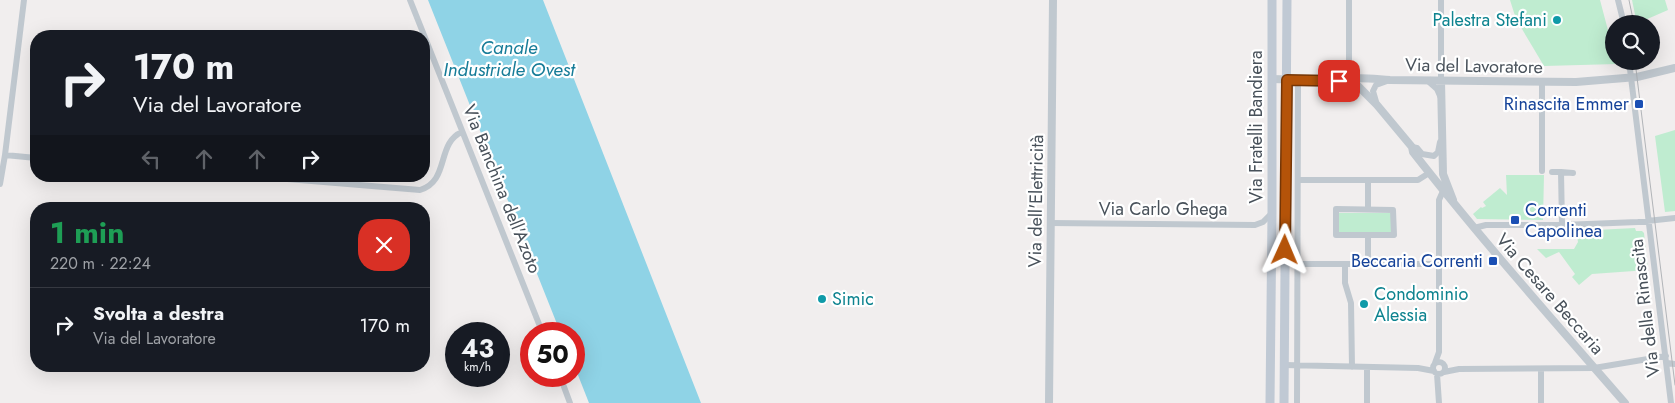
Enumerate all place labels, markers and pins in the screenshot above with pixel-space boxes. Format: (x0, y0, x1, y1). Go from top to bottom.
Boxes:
place label: Palestra Stefani (1432, 7, 1547, 33)
marker: Palestra Stefani (1551, 14, 1563, 26)
pin (1318, 60, 1360, 102)
place label: Rinascita Emmer (1504, 91, 1630, 117)
marker: Rinascita Emmer (1633, 98, 1645, 110)
place label: Correnti Capolinea (1525, 197, 1602, 244)
marker: Correnti Capolinea (1509, 214, 1521, 226)
place label: Beccaria Correnti (1351, 248, 1483, 274)
marker: Beccaria Correnti (1487, 255, 1499, 267)
place label: Condominio Alessia (1374, 281, 1469, 328)
place label: Simic (832, 286, 874, 312)
marker: Simic (816, 293, 828, 305)
marker: Condominio Alessia (1358, 298, 1370, 310)

